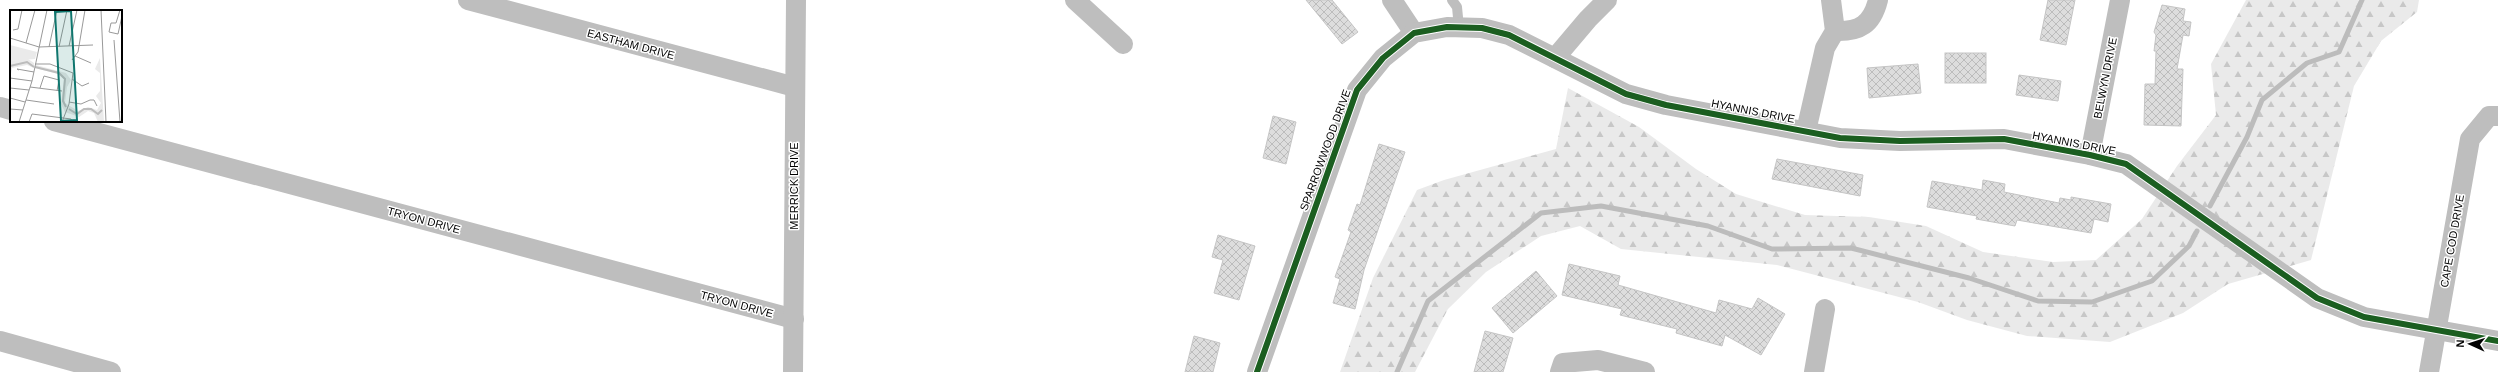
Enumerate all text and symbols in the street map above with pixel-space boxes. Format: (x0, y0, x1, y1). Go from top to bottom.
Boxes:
inset map (10, 10, 122, 122)
street label: EASTHAM DRIVE (586, 27, 676, 61)
street label: BELWYN DRIVE (2091, 36, 2119, 120)
street label: SPARROWWOOD DRIVE (1297, 88, 1353, 212)
street label: HYANNIS DRIVE (1710, 97, 1796, 125)
street label: HYANNIS DRIVE (2031, 129, 2117, 157)
street label: MERRICK DRIVE (788, 142, 800, 230)
street label: CAPE COD DRIVE (2438, 194, 2466, 288)
street label: TRYON DRIVE (386, 205, 462, 235)
street label: TRYON DRIVE (699, 289, 775, 319)
north arrow (2450, 324, 2490, 364)
text: N (2454, 339, 2466, 348)

